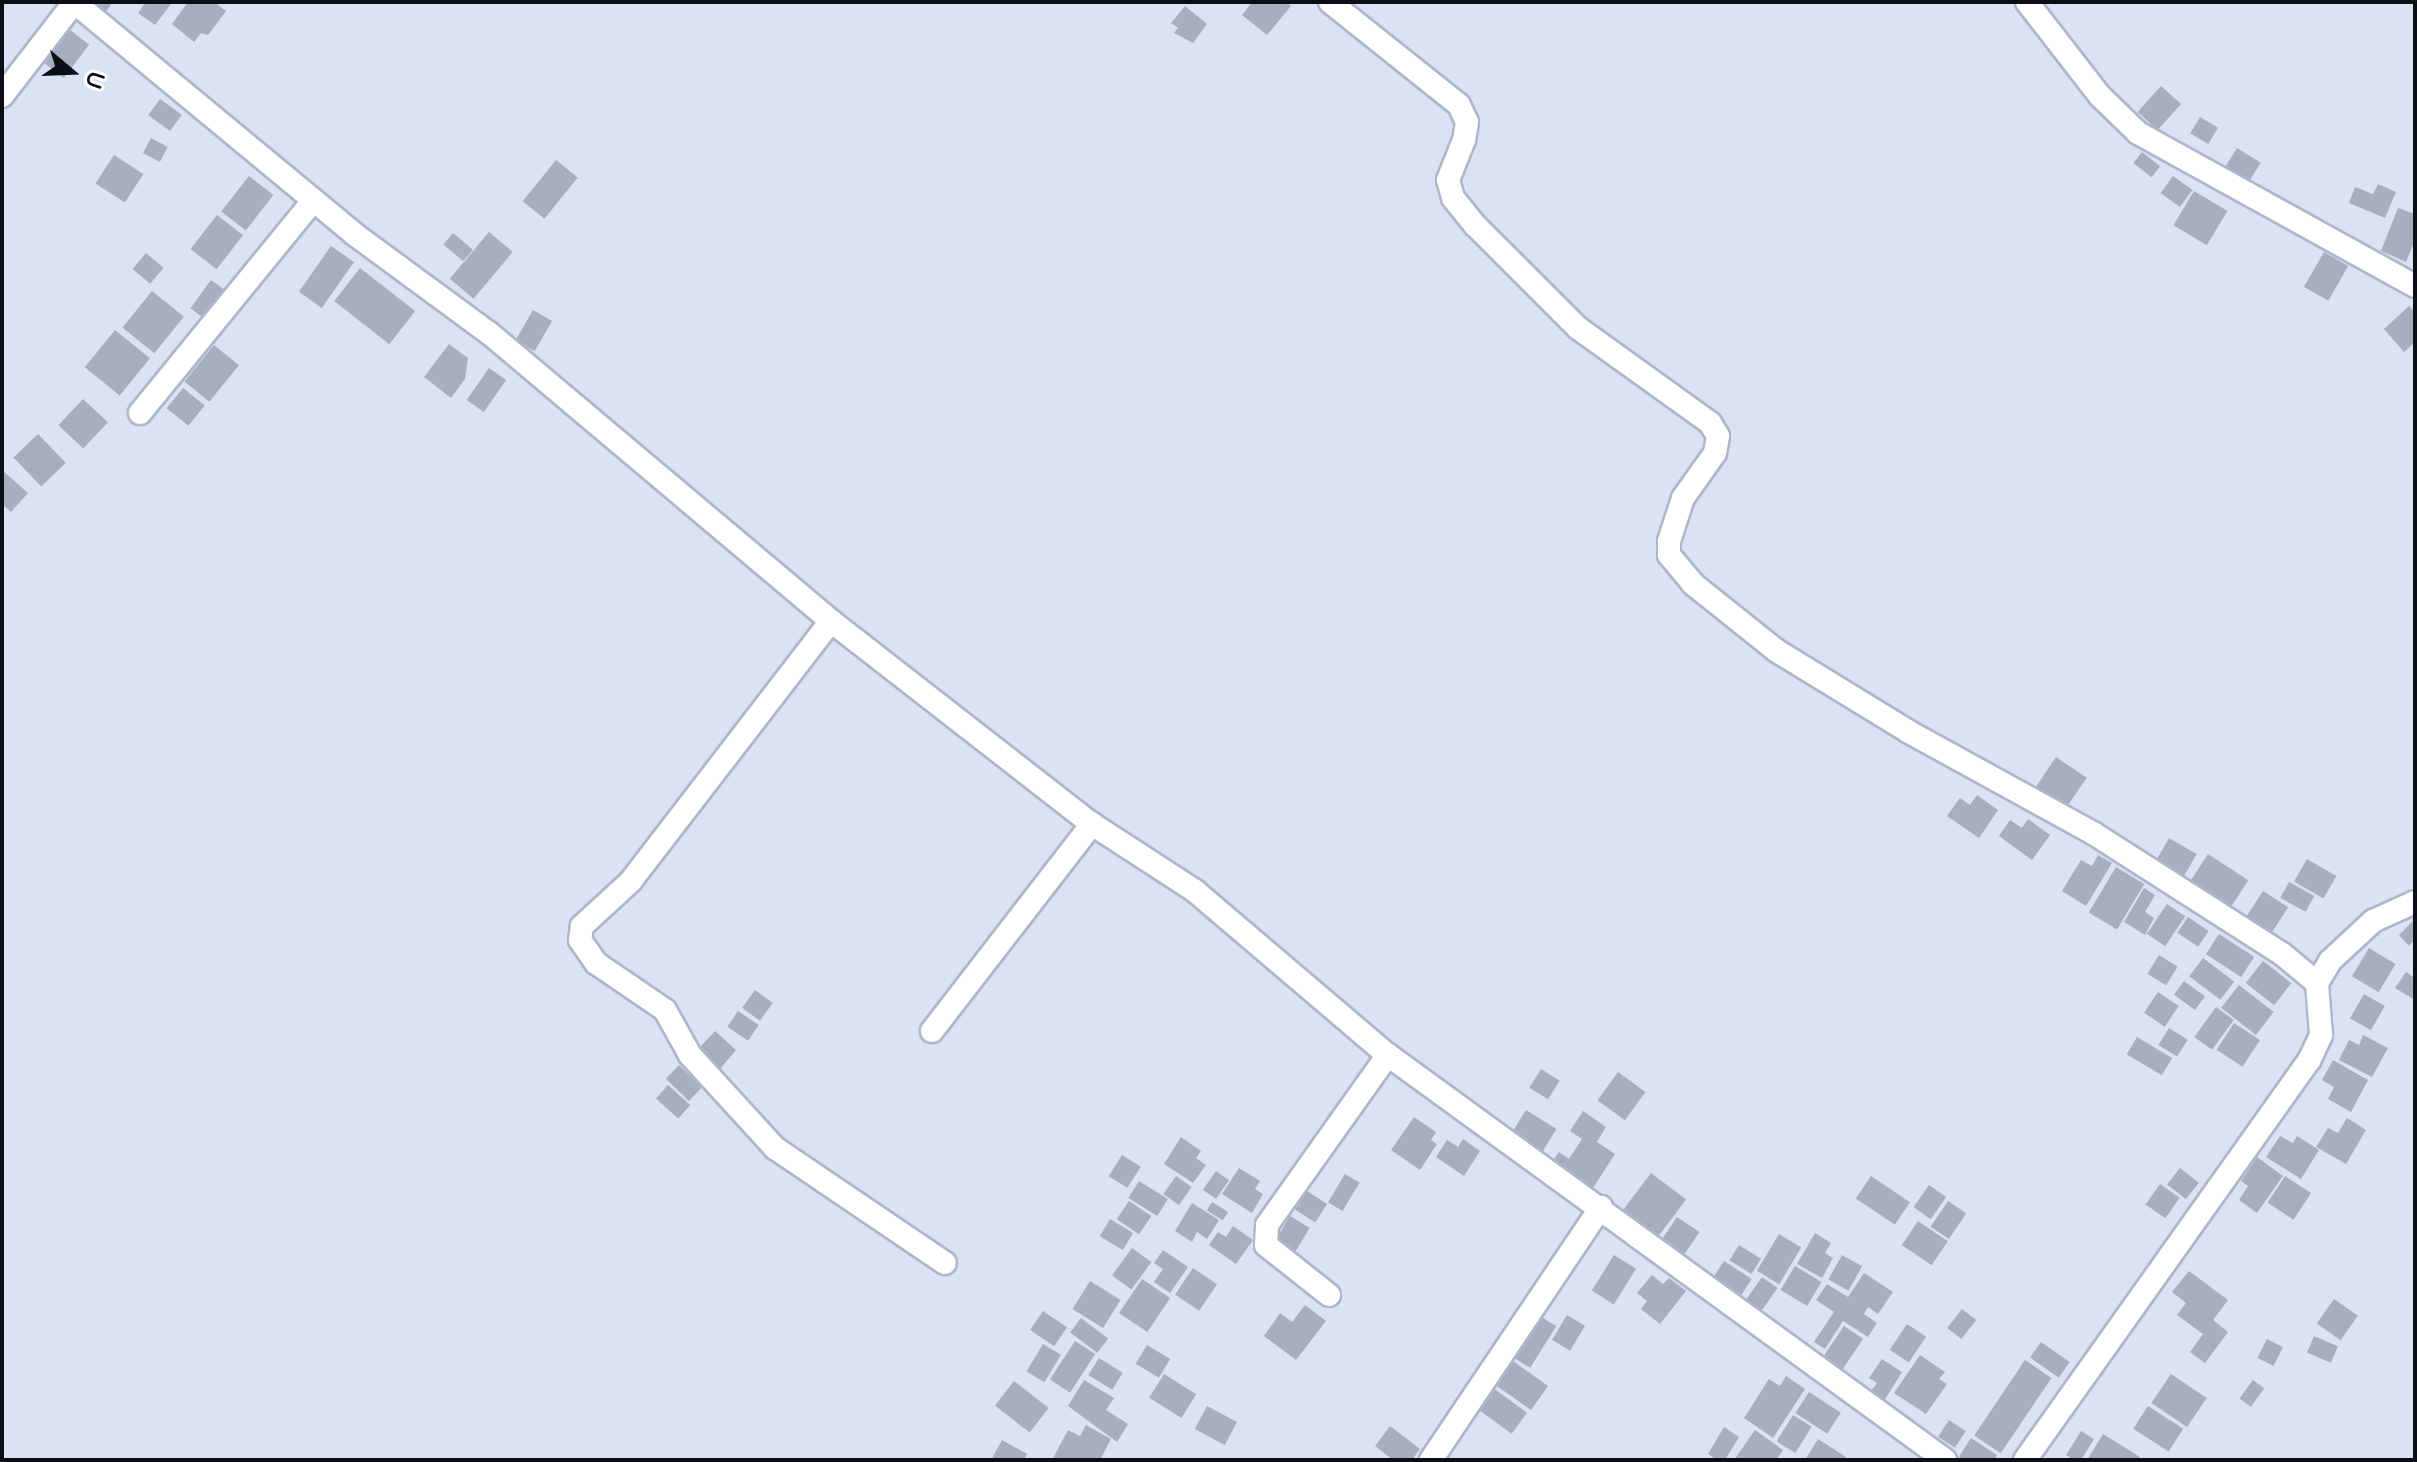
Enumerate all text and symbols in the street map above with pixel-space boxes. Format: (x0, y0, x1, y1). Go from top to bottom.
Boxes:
north arrow (32, 32, 112, 112)
text: U (80, 68, 110, 92)

